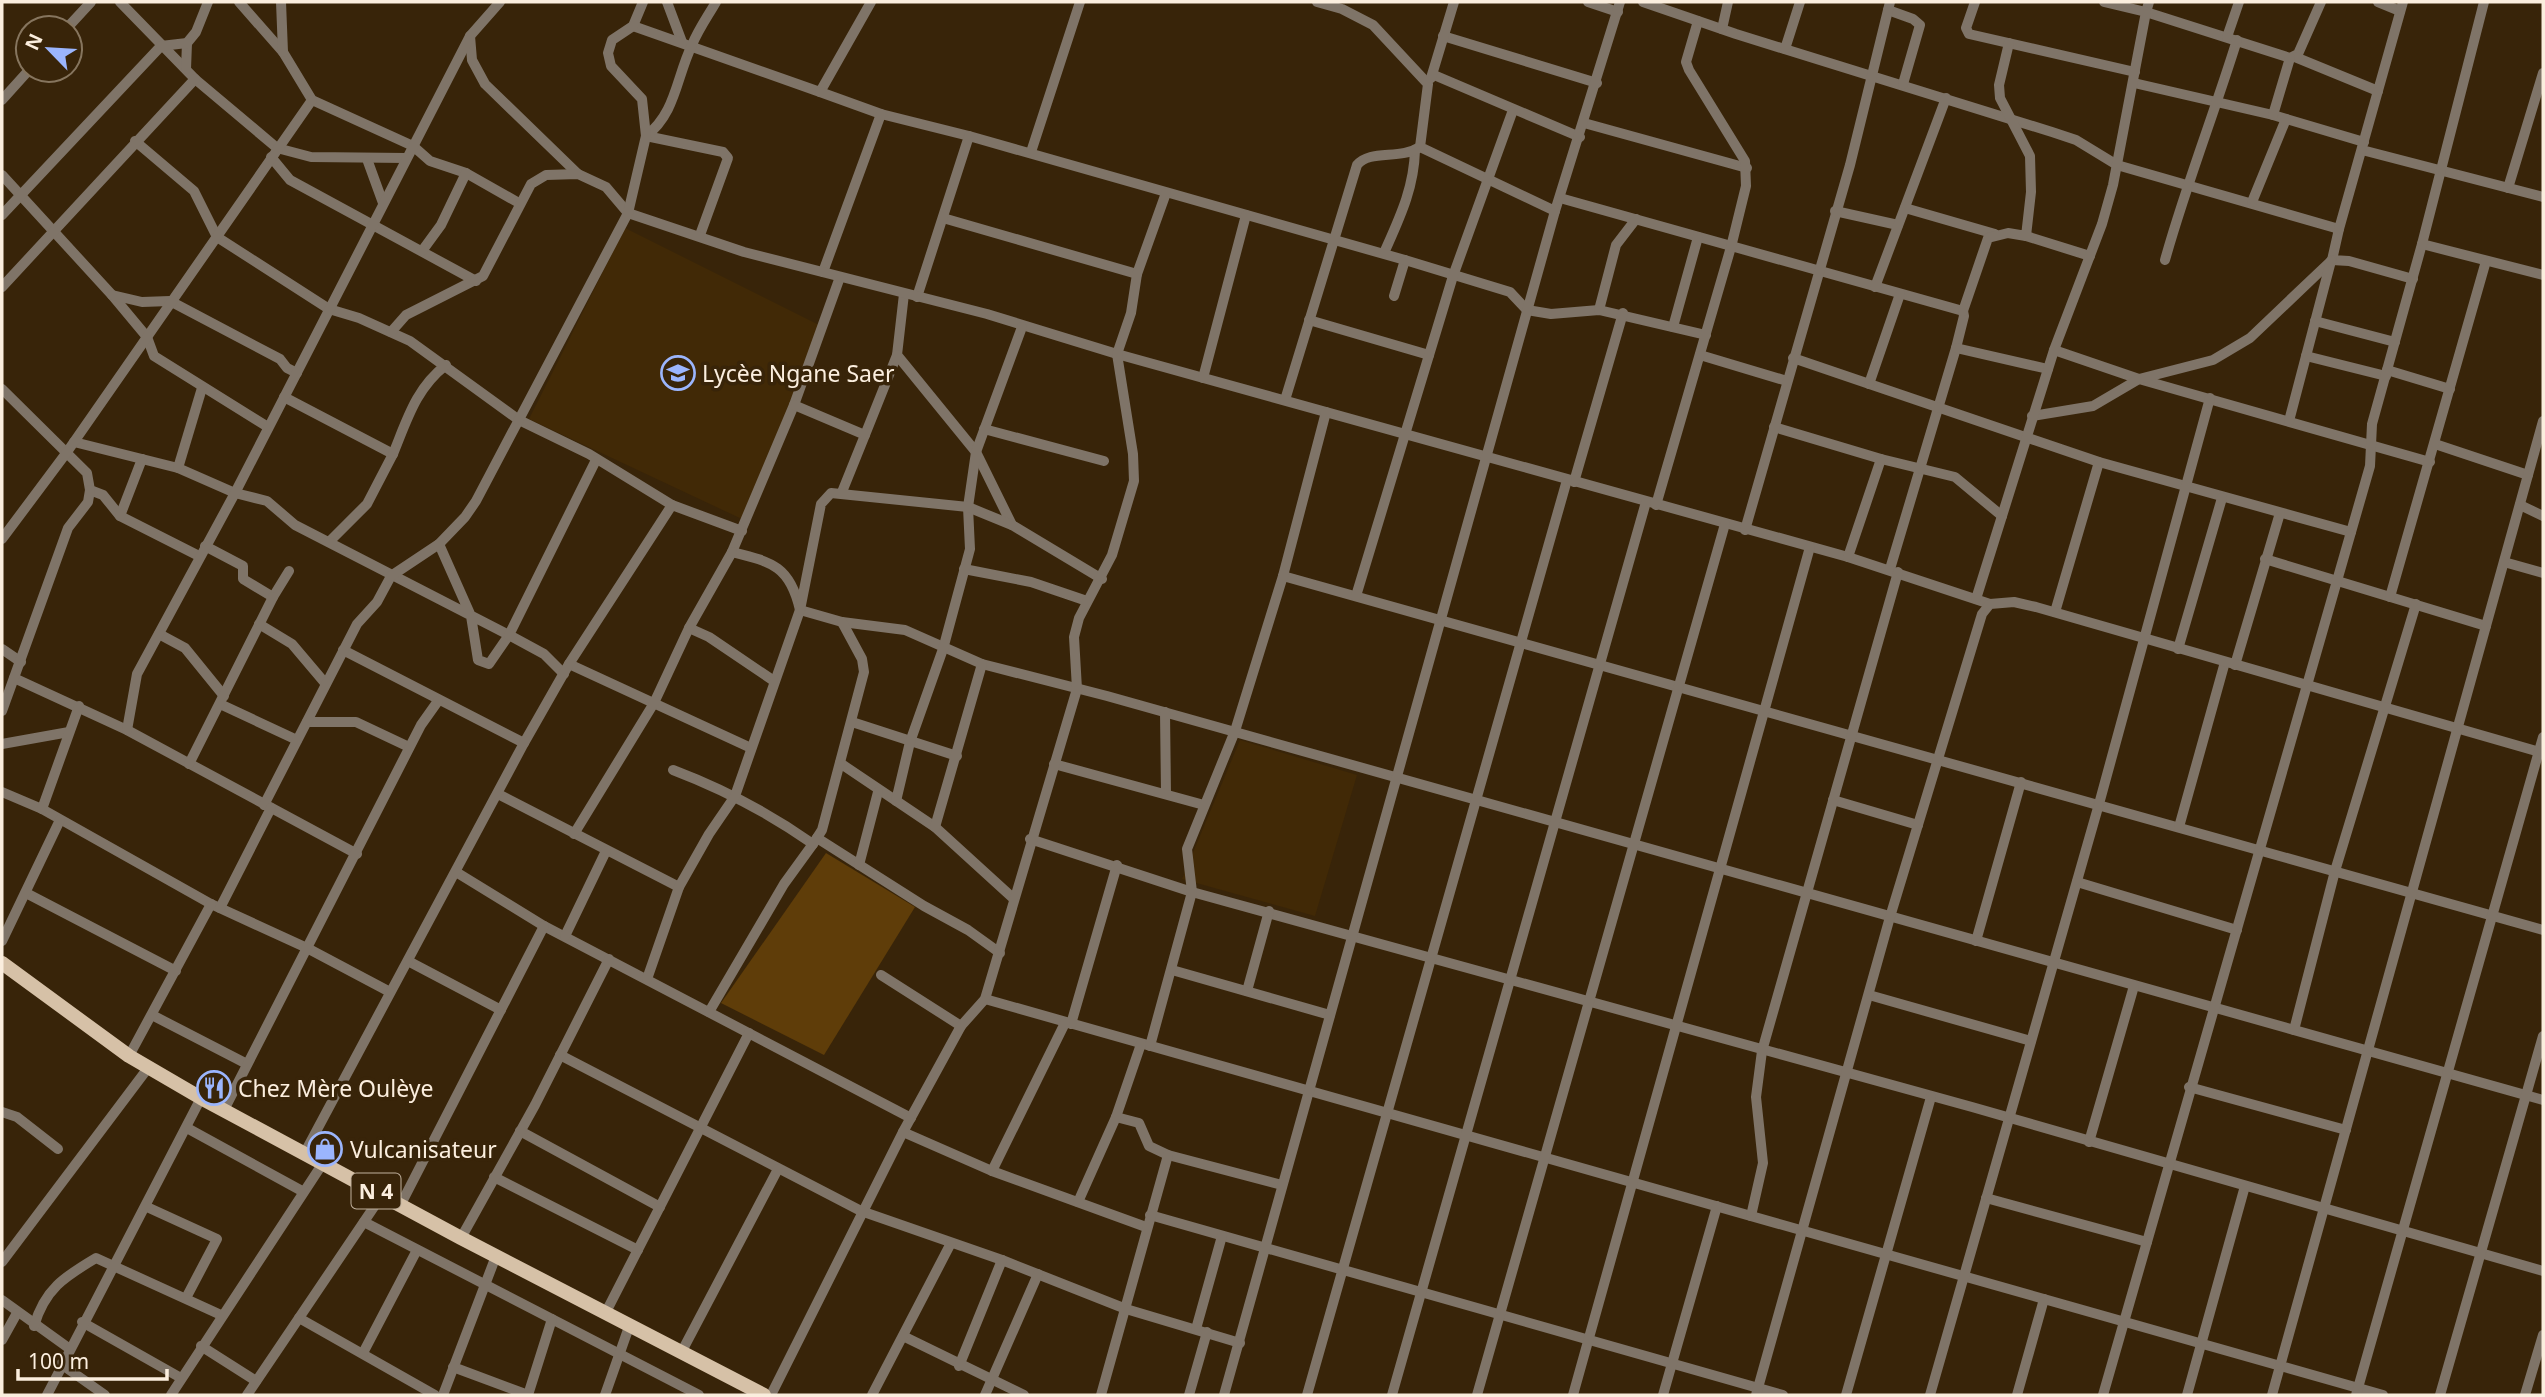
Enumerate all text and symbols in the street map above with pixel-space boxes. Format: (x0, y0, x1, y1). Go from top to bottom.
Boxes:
north arrow (14, 14, 84, 84)
text: N (19, 29, 49, 54)
school or university icon: Lycèe Ngane Saer (659, 354, 697, 392)
place label: Lycèe Ngane Saer (702, 357, 895, 389)
restaurant icon: Chez Mère Oulèye (195, 1069, 233, 1107)
place label: Chez Mère Oulèye (238, 1072, 433, 1104)
shop icon: Vulcanisateur (306, 1130, 344, 1168)
place label: Vulcanisateur (350, 1133, 497, 1165)
road number: N 4 (352, 1174, 400, 1208)
scale bar (18, 1338, 166, 1382)
text: 100 m (28, 1347, 89, 1375)

